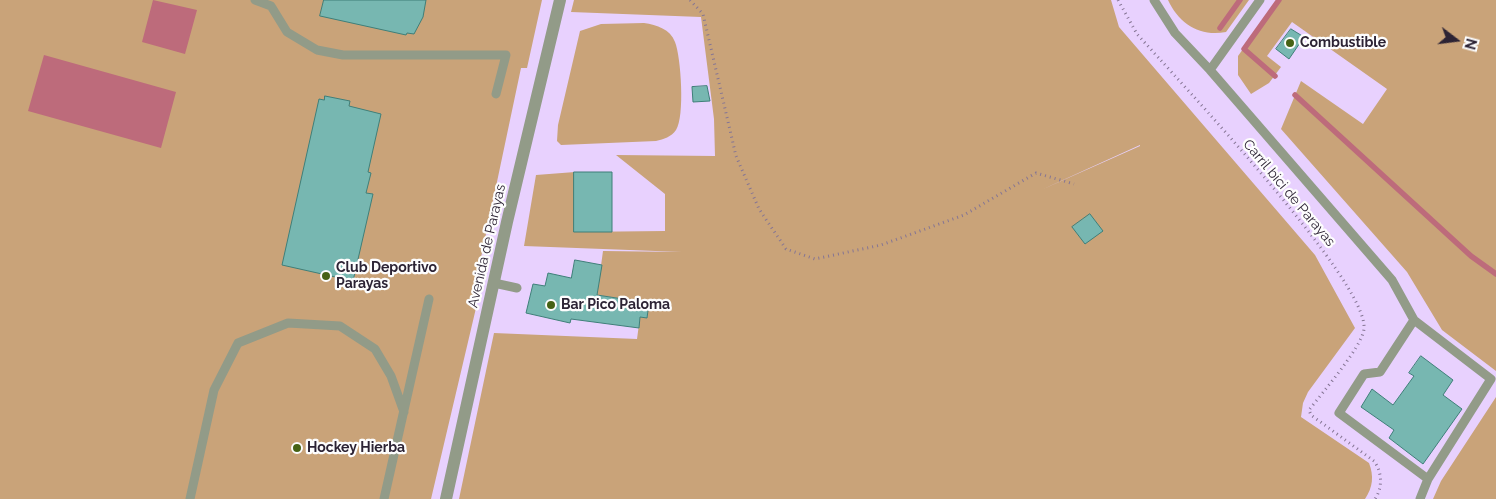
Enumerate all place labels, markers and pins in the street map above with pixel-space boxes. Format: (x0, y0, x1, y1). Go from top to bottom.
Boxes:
place label: Combustible (1300, 35, 1386, 51)
marker: Combustible (1284, 37, 1296, 49)
place label: Club Deportivo Parayas (336, 260, 437, 292)
marker: Club Deportivo Parayas (320, 270, 332, 282)
place label: Bar Pico Paloma (561, 297, 670, 313)
marker: Bar Pico Paloma (545, 299, 557, 311)
place label: Hockey Hierba (307, 440, 405, 456)
marker: Hockey Hierba (291, 442, 303, 454)

